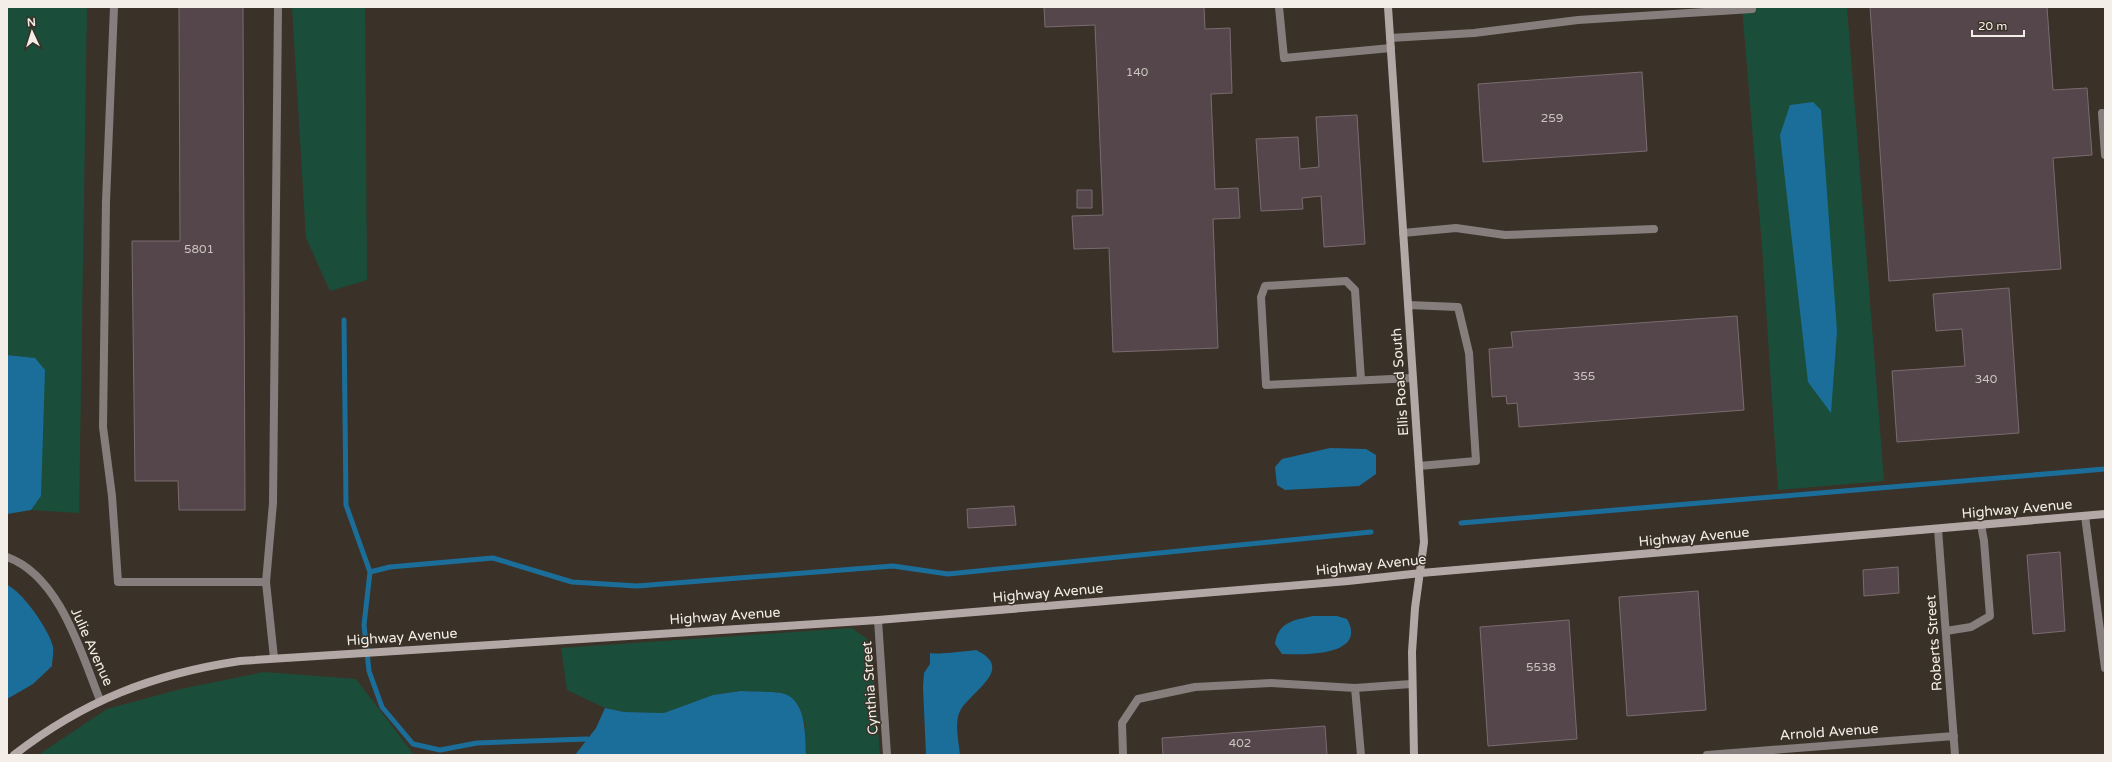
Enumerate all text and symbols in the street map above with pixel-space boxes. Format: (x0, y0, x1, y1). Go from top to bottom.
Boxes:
north arrow (12, 12, 52, 52)
scale bar (1972, 12, 2024, 38)
text: N (26, 16, 36, 29)
text: 20 m (1978, 19, 2007, 33)
house number: 140 (1126, 65, 1149, 79)
house number: 259 (1541, 111, 1563, 125)
house number: 5801 (184, 242, 214, 256)
street label: Ellis Road South (1388, 327, 1412, 437)
house number: 355 (1573, 369, 1595, 383)
house number: 340 (1975, 372, 1998, 386)
street label: Highway Avenue (1961, 496, 2073, 522)
street label: Highway Avenue (1638, 524, 1750, 550)
street label: Highway Avenue (1315, 551, 1427, 579)
street label: Highway Avenue (992, 580, 1104, 606)
street label: Roberts Street (1922, 594, 1946, 692)
street label: Highway Avenue (669, 604, 781, 628)
street label: Julie Avenue (67, 605, 117, 689)
street label: Highway Avenue (346, 625, 458, 649)
street label: Cynthia Street (858, 640, 882, 735)
house number: 5538 (1526, 660, 1556, 674)
street label: Arnold Avenue (1779, 720, 1879, 744)
house number: 402 (1229, 736, 1251, 750)

